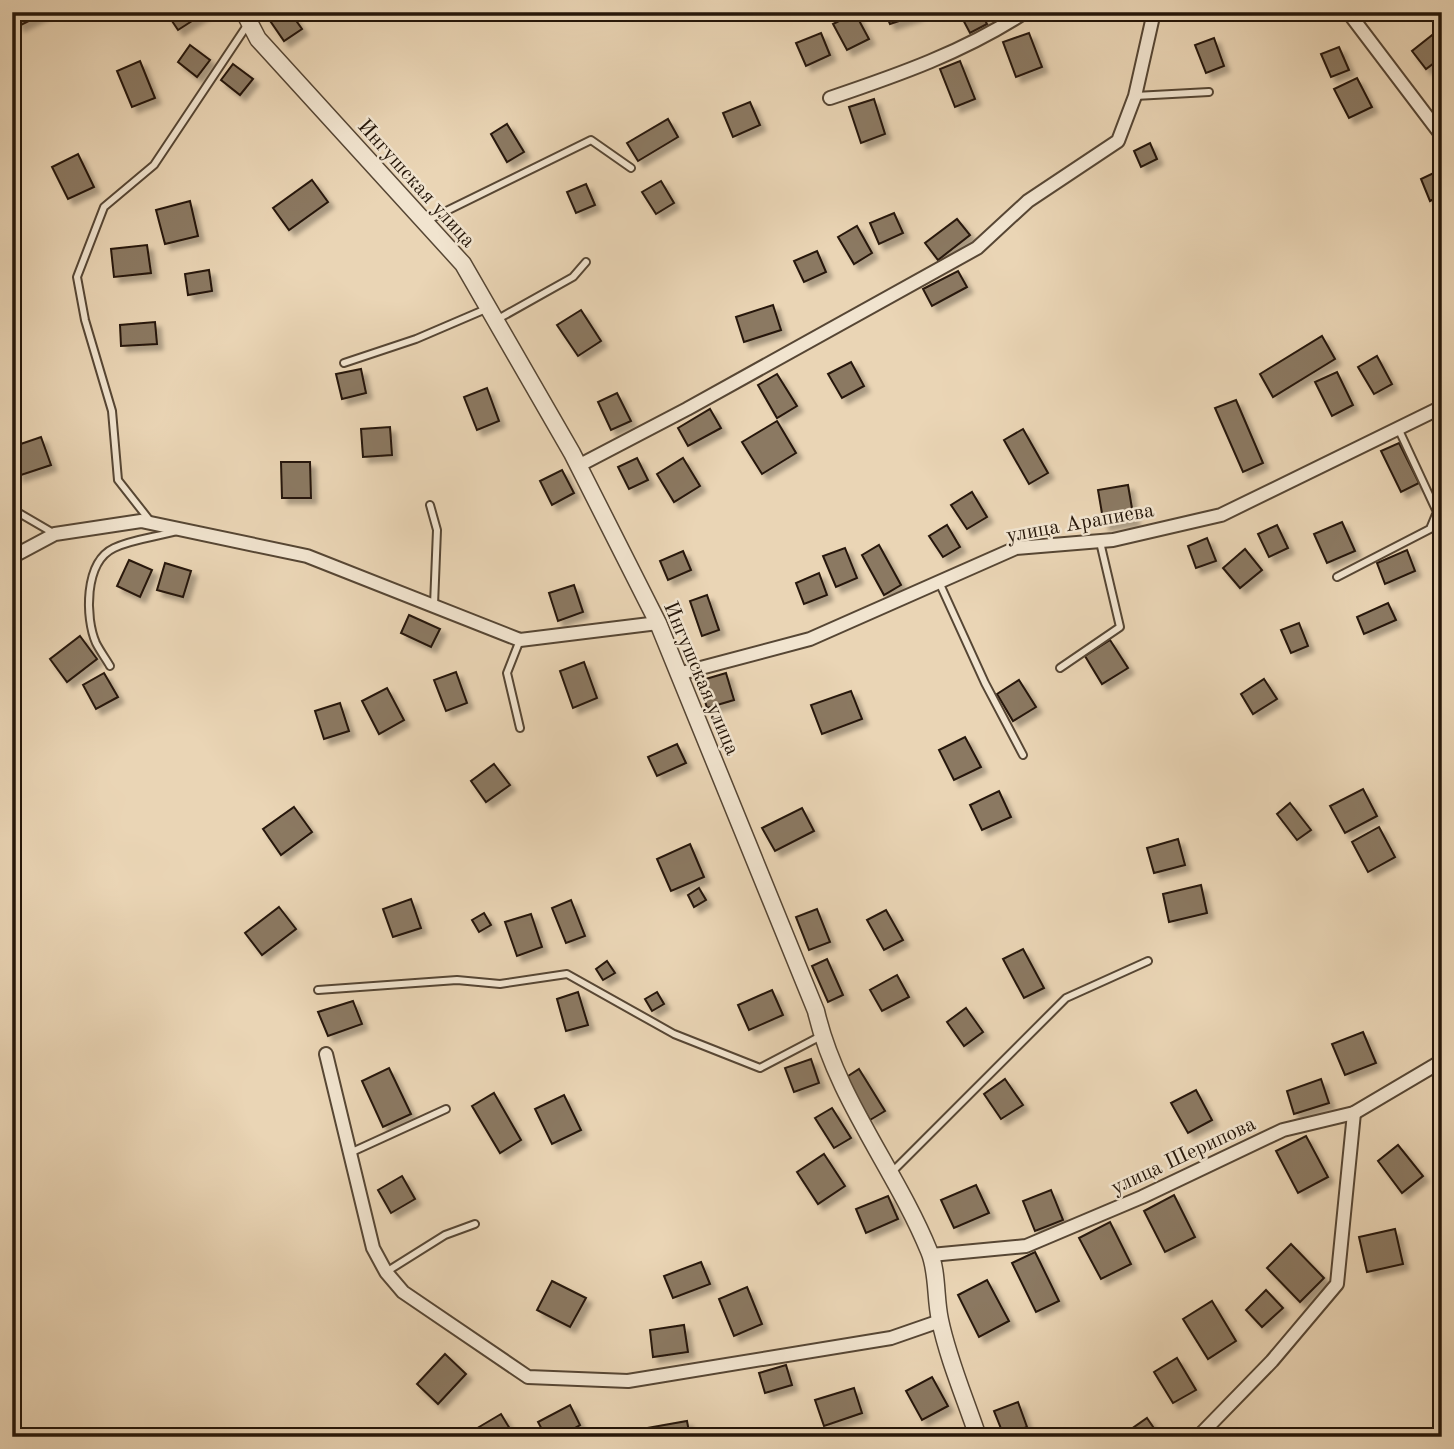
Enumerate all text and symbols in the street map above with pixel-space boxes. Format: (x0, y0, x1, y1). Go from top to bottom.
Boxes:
street label: Ингушская улица (353, 116, 479, 252)
street label: улица Арапиева (1005, 500, 1156, 547)
street label: Ингушская улица (659, 599, 742, 758)
street label: улица Шерипова (1108, 1114, 1259, 1199)

